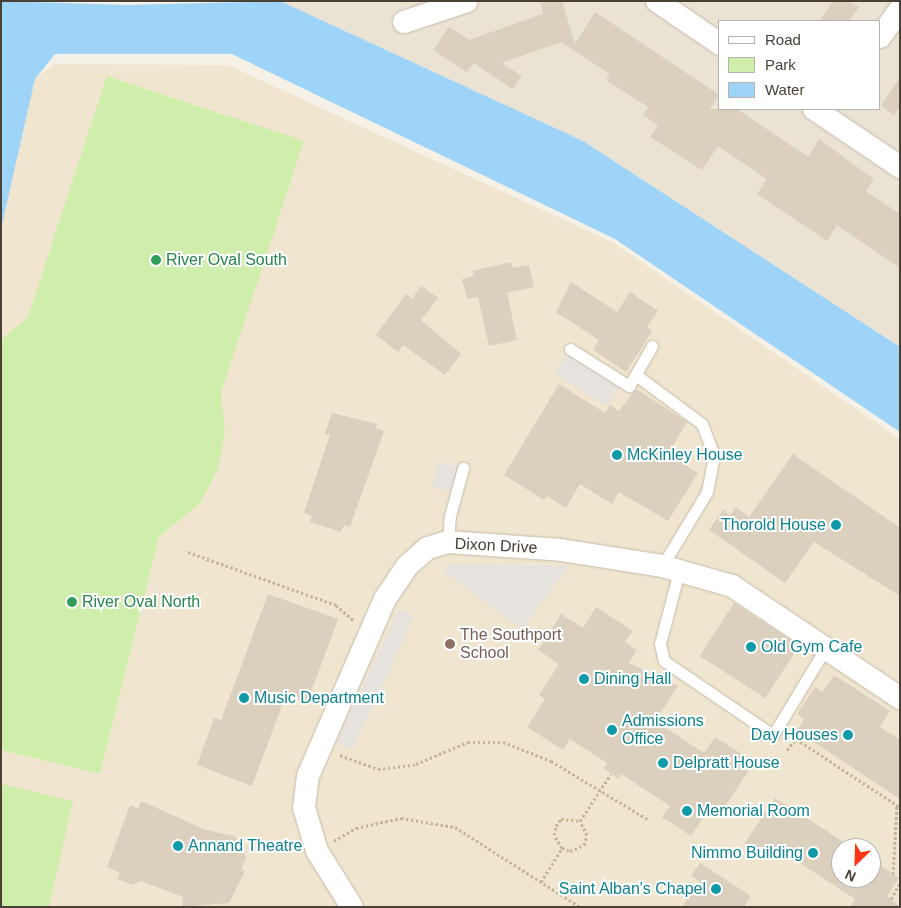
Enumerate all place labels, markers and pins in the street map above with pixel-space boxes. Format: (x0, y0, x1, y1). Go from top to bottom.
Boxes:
place label: River Oval South (166, 250, 287, 270)
marker: River Oval South (150, 254, 162, 266)
place label: McKinley House (627, 445, 743, 465)
marker: McKinley House (611, 449, 623, 461)
place label: Thorold House (721, 515, 826, 535)
marker: Thorold House (830, 519, 842, 531)
place label: River Oval North (82, 592, 200, 612)
marker: River Oval North (66, 596, 78, 608)
place label: The Southport School (460, 625, 561, 663)
place label: Old Gym Cafe (761, 637, 862, 657)
marker: The Southport School (444, 638, 456, 650)
marker: Old Gym Cafe (745, 641, 757, 653)
place label: Dining Hall (594, 669, 671, 689)
marker: Dining Hall (578, 673, 590, 685)
place label: Music Department (254, 688, 384, 708)
marker: Music Department (238, 692, 250, 704)
place label: Admissions Office (622, 711, 704, 749)
marker: Admissions Office (606, 724, 618, 736)
place label: Day Houses (751, 725, 838, 745)
marker: Day Houses (842, 729, 854, 741)
place label: Delpratt House (673, 753, 780, 773)
marker: Delpratt House (657, 757, 669, 769)
place label: Memorial Room (697, 801, 810, 821)
marker: Memorial Room (681, 805, 693, 817)
place label: Annand Theatre (188, 836, 303, 856)
marker: Annand Theatre (172, 840, 184, 852)
place label: Nimmo Building (691, 843, 803, 863)
marker: Nimmo Building (807, 847, 819, 859)
place label: Saint Alban's Chapel (558, 879, 706, 899)
marker: Saint Alban's Chapel (710, 883, 722, 895)

